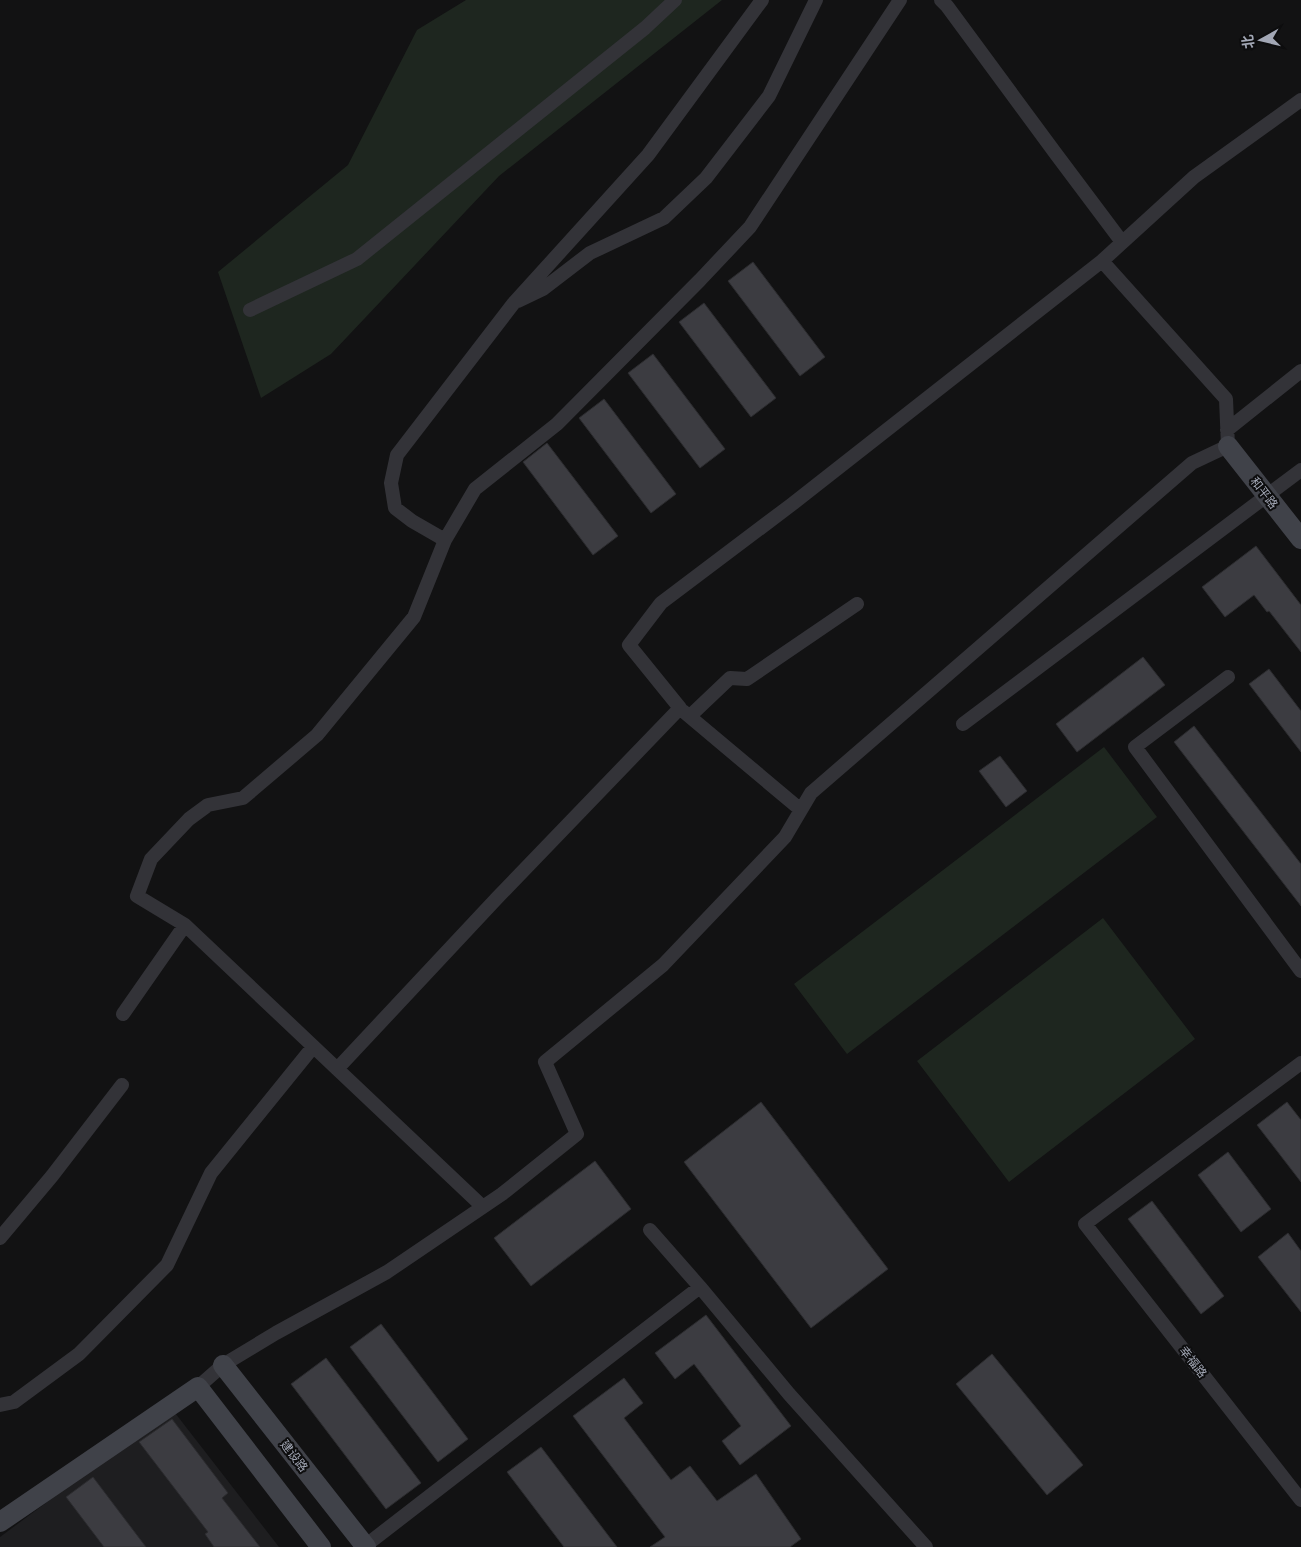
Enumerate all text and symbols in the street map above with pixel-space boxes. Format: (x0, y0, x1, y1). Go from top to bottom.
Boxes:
north arrow (1236, 15, 1286, 65)
text: 北 (1237, 33, 1259, 50)
street label: 和平路 (1247, 473, 1282, 512)
street label: 幸福路 (1176, 1342, 1211, 1381)
street label: 建设路 (277, 1436, 312, 1475)

